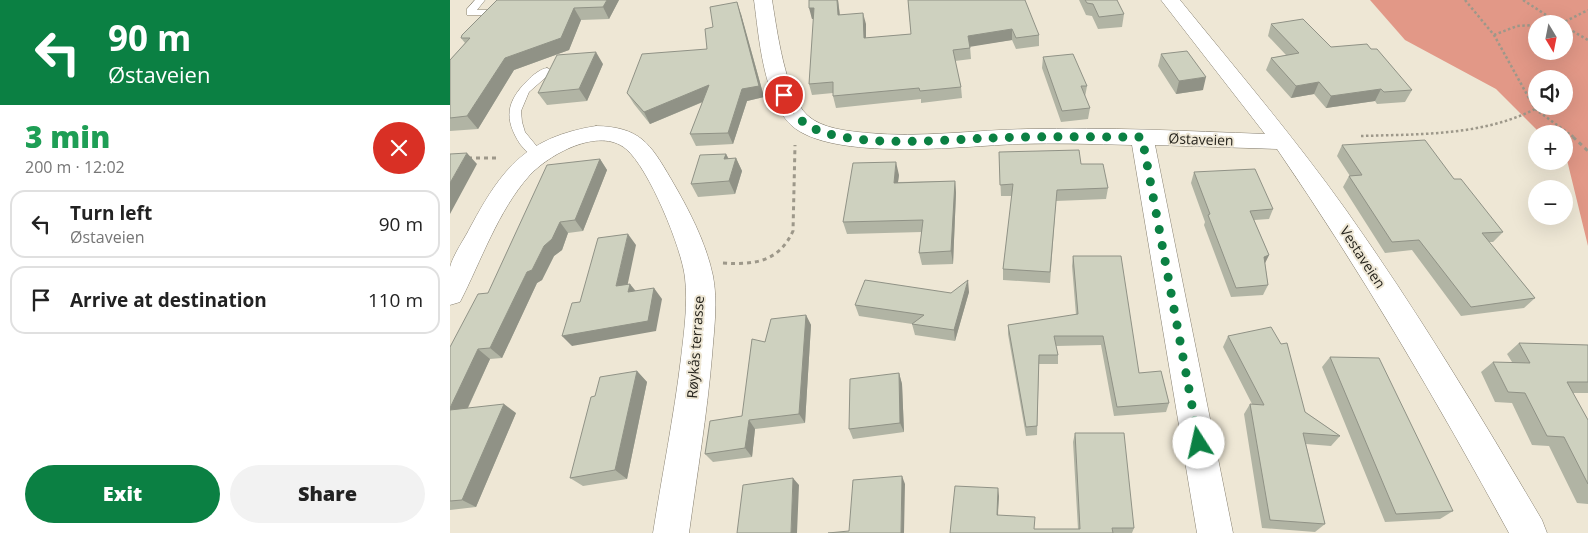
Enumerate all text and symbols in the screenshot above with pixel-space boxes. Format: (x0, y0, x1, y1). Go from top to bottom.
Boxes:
text: 90 m (108, 14, 191, 61)
north arrow (1528, 15, 1572, 60)
map controls (1528, 15, 1573, 225)
icon: left (25, 20, 90, 85)
text: Østaveien (108, 59, 210, 89)
button: sound (1528, 70, 1573, 115)
pin (763, 74, 805, 116)
icon: arrive (770, 81, 798, 109)
text: 3 min (25, 116, 110, 157)
button: close (373, 122, 425, 174)
button: + (1528, 125, 1573, 170)
street label: Østaveien (1168, 128, 1234, 150)
text: 200 m · 12:02 (25, 156, 125, 178)
button: − (1528, 180, 1573, 225)
text: Turn left (70, 200, 152, 226)
icon: left (27, 210, 55, 238)
text: 90 m (379, 211, 423, 237)
street label: Vestaveien (1336, 222, 1390, 292)
text: Østaveien (70, 226, 144, 248)
icon: arrive (27, 286, 55, 314)
text: Arrive at destination (70, 287, 267, 313)
text: 110 m (368, 287, 423, 313)
street label: Røykås terrasse (682, 295, 708, 399)
position arrow (1172, 416, 1224, 468)
button: Exit (25, 465, 220, 523)
button: Share (230, 465, 425, 523)

